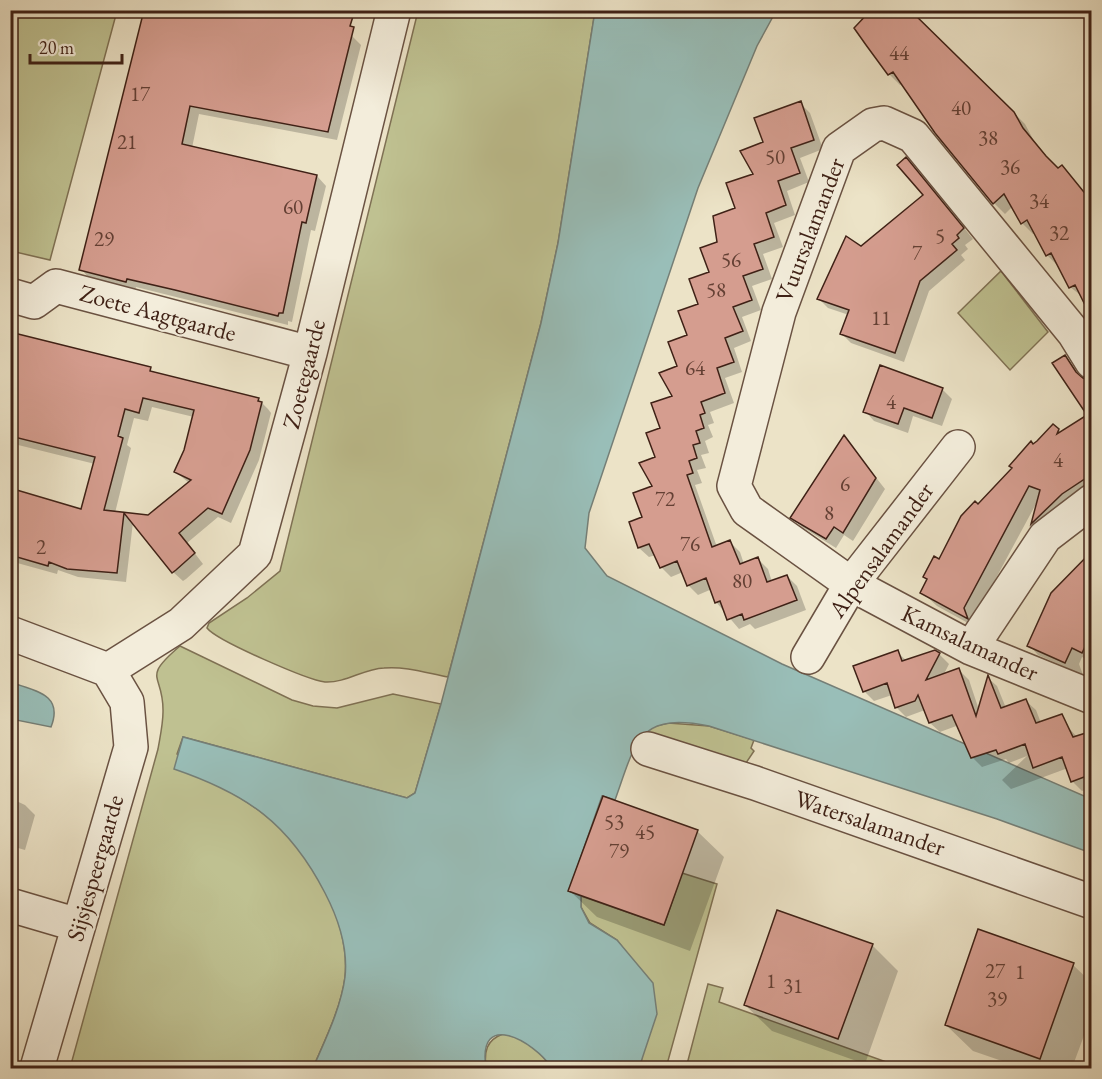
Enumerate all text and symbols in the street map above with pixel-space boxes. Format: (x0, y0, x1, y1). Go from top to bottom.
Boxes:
scale bar (30, 27, 122, 65)
text: 20 m (39, 36, 74, 59)
house number: 44 (889, 39, 910, 66)
house number: 17 (130, 80, 151, 107)
house number: 40 (951, 94, 971, 121)
house number: 38 (978, 124, 998, 151)
house number: 21 (117, 128, 137, 155)
house number: 50 (765, 143, 785, 170)
street label: Vuursalamander (768, 153, 851, 307)
house number: 36 (1000, 153, 1020, 180)
house number: 34 (1029, 187, 1050, 214)
house number: 60 (283, 193, 303, 220)
house number: 32 (1049, 219, 1069, 246)
house number: 5 (935, 222, 945, 249)
house number: 29 (94, 225, 114, 252)
house number: 7 (912, 239, 923, 266)
house number: 56 (721, 246, 741, 273)
house number: 58 (706, 276, 726, 303)
street label: Zoete Aagtgaarde (77, 277, 240, 348)
house number: 11 (871, 304, 891, 331)
street label: Zoetegaarde (275, 316, 332, 432)
house number: 64 (685, 354, 706, 381)
house number: 4 (886, 388, 897, 415)
house number: 4 (1053, 446, 1064, 473)
house number: 6 (840, 470, 850, 497)
street label: Alpensalamander (820, 476, 940, 624)
house number: 72 (655, 485, 675, 512)
house number: 8 (824, 499, 834, 526)
house number: 76 (680, 530, 700, 557)
house number: 2 (36, 533, 46, 560)
house number: 80 (732, 567, 752, 594)
street label: Kamsalamander (897, 597, 1044, 688)
street label: Watersalamander (791, 782, 950, 863)
street label: Sijsjespeergaarde (59, 791, 130, 945)
house number: 53 (604, 808, 624, 835)
house number: 45 (635, 818, 655, 845)
house number: 79 (609, 837, 629, 864)
house number: 27 (985, 957, 1006, 984)
house number: 1 (1015, 958, 1025, 985)
house number: 1 (766, 967, 776, 994)
house number: 31 (783, 972, 803, 999)
house number: 39 (987, 985, 1007, 1012)

